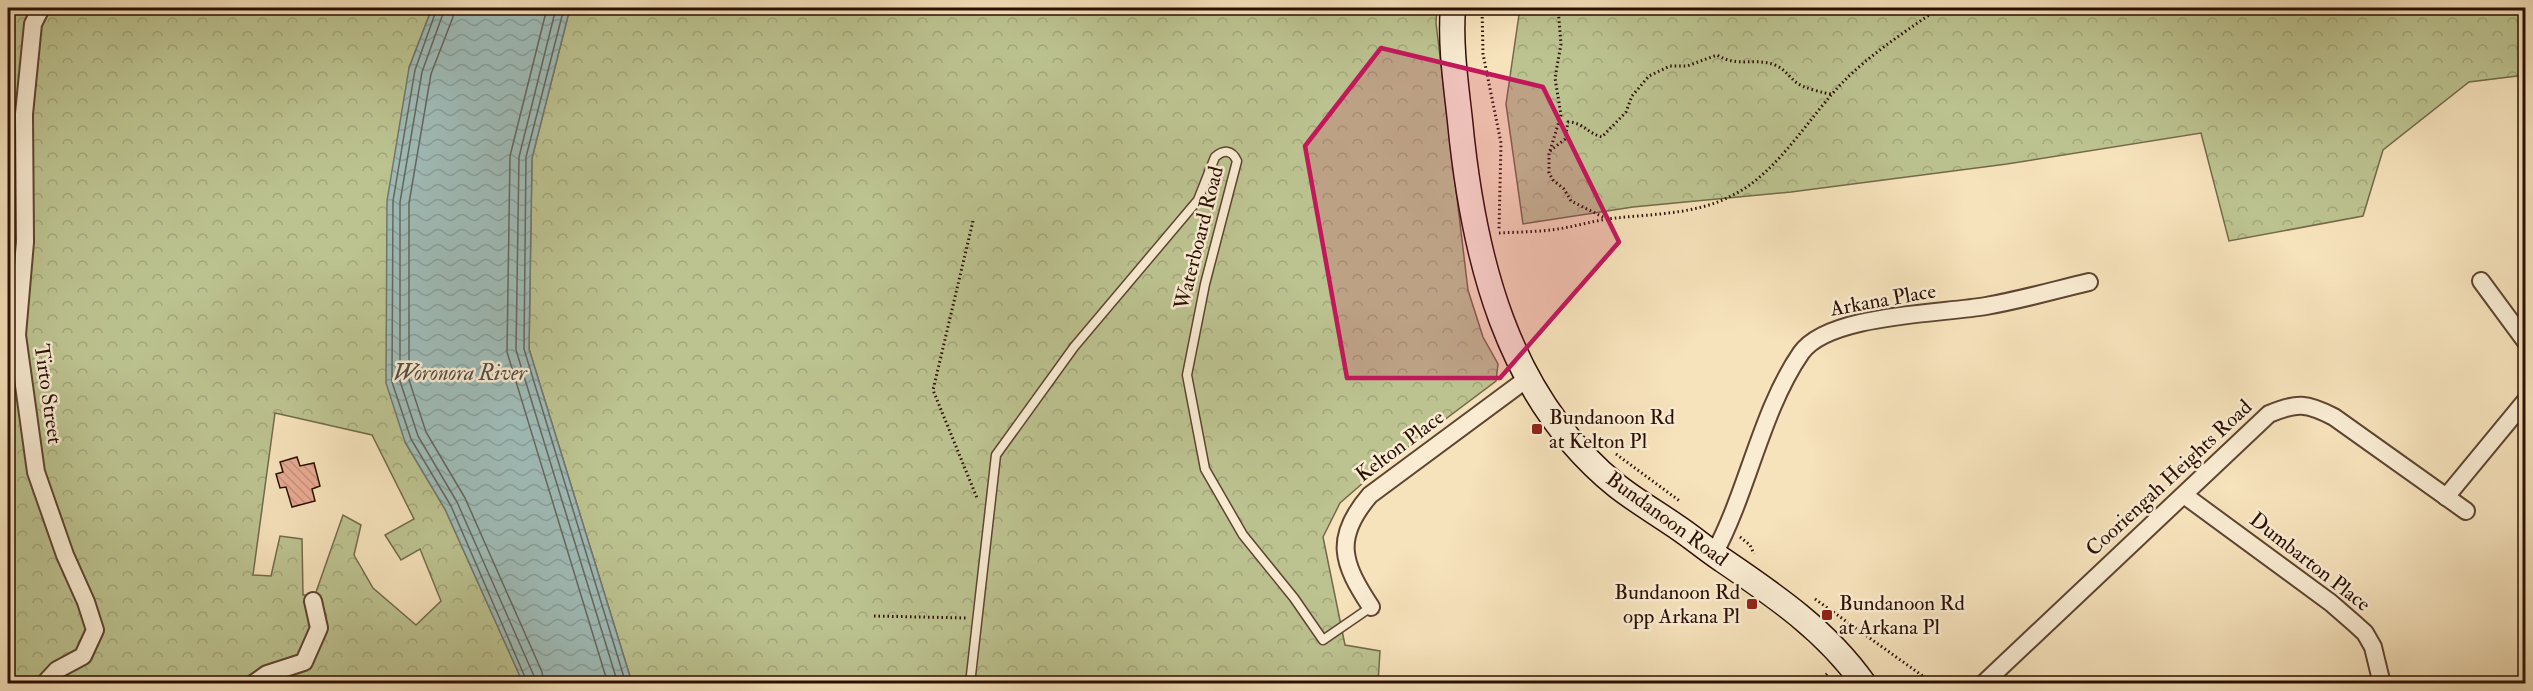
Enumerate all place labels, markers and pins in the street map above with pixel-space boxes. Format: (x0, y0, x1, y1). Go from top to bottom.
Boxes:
place label: Bundanoon Rd at Kelton Pl (1549, 404, 1675, 455)
marker: Bundanoon Rd at Kelton Pl (1530, 422, 1544, 436)
place label: Bundanoon Rd opp Arkana Pl (1614, 579, 1741, 630)
place label: Bundanoon Rd at Arkana Pl (1839, 590, 1965, 641)
marker: Bundanoon Rd opp Arkana Pl (1745, 597, 1759, 611)
marker: Bundanoon Rd at Arkana Pl (1820, 608, 1834, 622)

